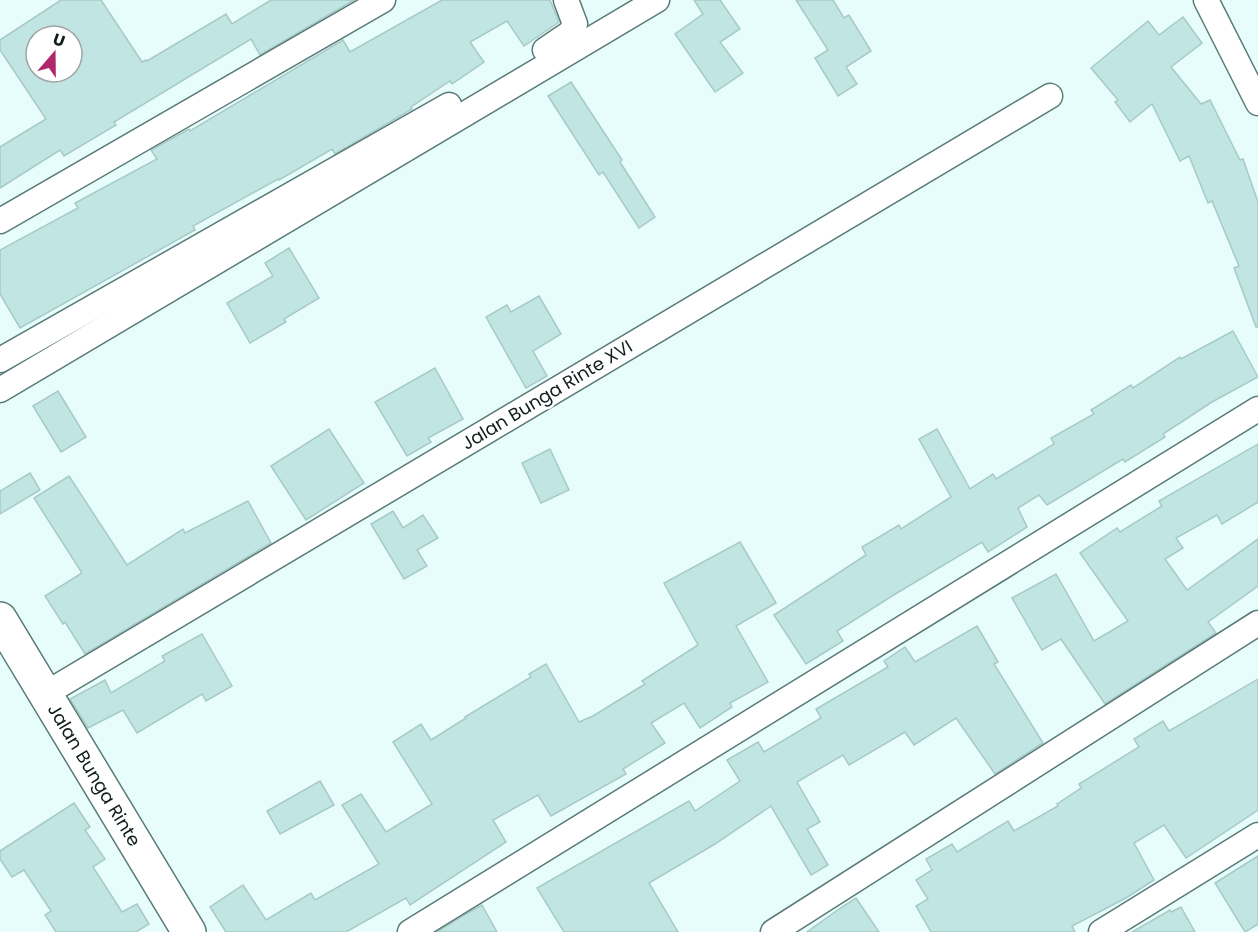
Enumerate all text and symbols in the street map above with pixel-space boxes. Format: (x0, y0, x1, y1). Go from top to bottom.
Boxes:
north arrow (24, 24, 84, 84)
text: U (50, 28, 68, 53)
street label: Jalan Bunga Rinte XVI (457, 334, 637, 456)
street label: Jalan Bunga Rinte (42, 699, 147, 851)

